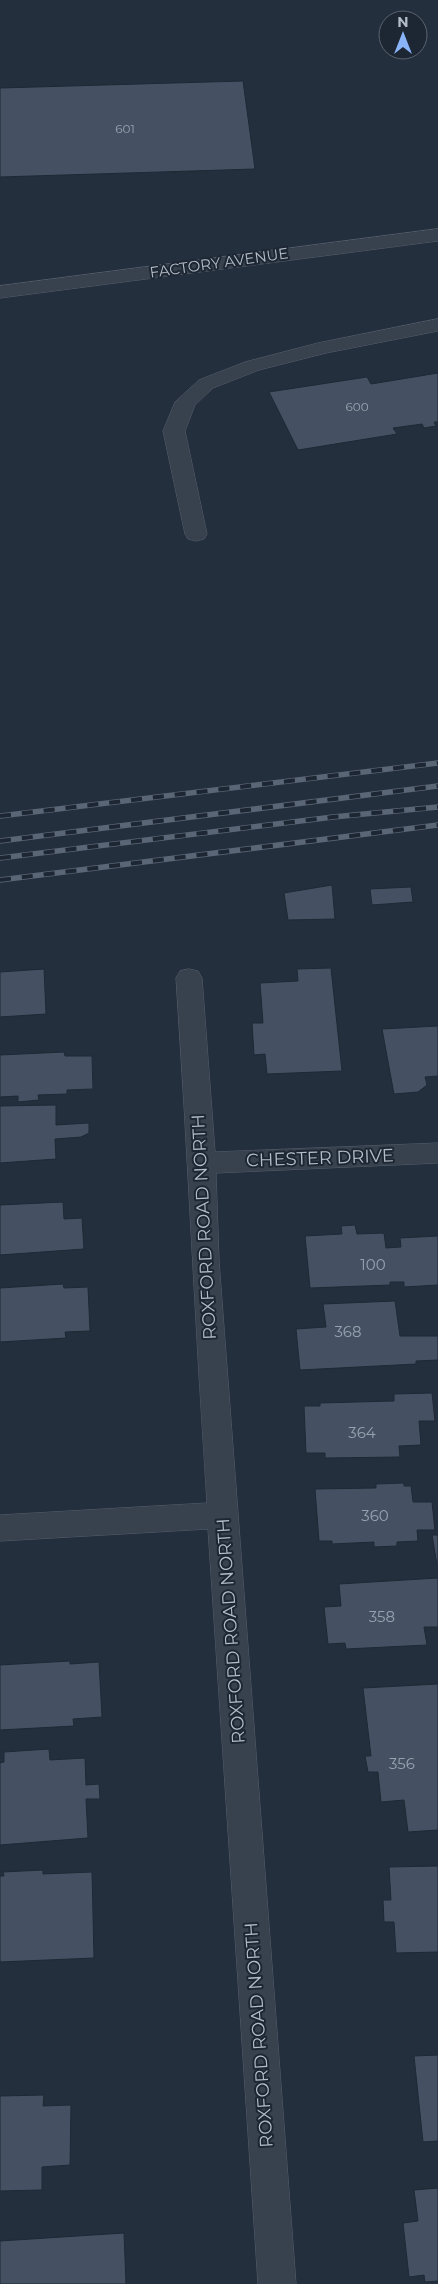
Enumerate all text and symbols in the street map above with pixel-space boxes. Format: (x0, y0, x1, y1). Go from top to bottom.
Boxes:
north arrow (378, 10, 428, 60)
text: N (397, 13, 409, 31)
house number: 601 (115, 121, 135, 136)
street label: FACTORY AVENUE (148, 243, 289, 282)
house number: 600 (345, 399, 369, 414)
street label: ROXFORD ROAD NORTH (187, 1114, 221, 1340)
street label: CHESTER DRIVE (246, 1144, 394, 1172)
house number: 100 (360, 1255, 386, 1274)
house number: 368 (334, 1322, 362, 1341)
house number: 364 (348, 1423, 376, 1442)
house number: 360 (361, 1506, 389, 1525)
street label: ROXFORD ROAD NORTH (212, 1518, 250, 1744)
house number: 358 (369, 1607, 395, 1626)
house number: 356 (389, 1754, 415, 1773)
street label: ROXFORD ROAD NORTH (240, 1922, 278, 2148)

